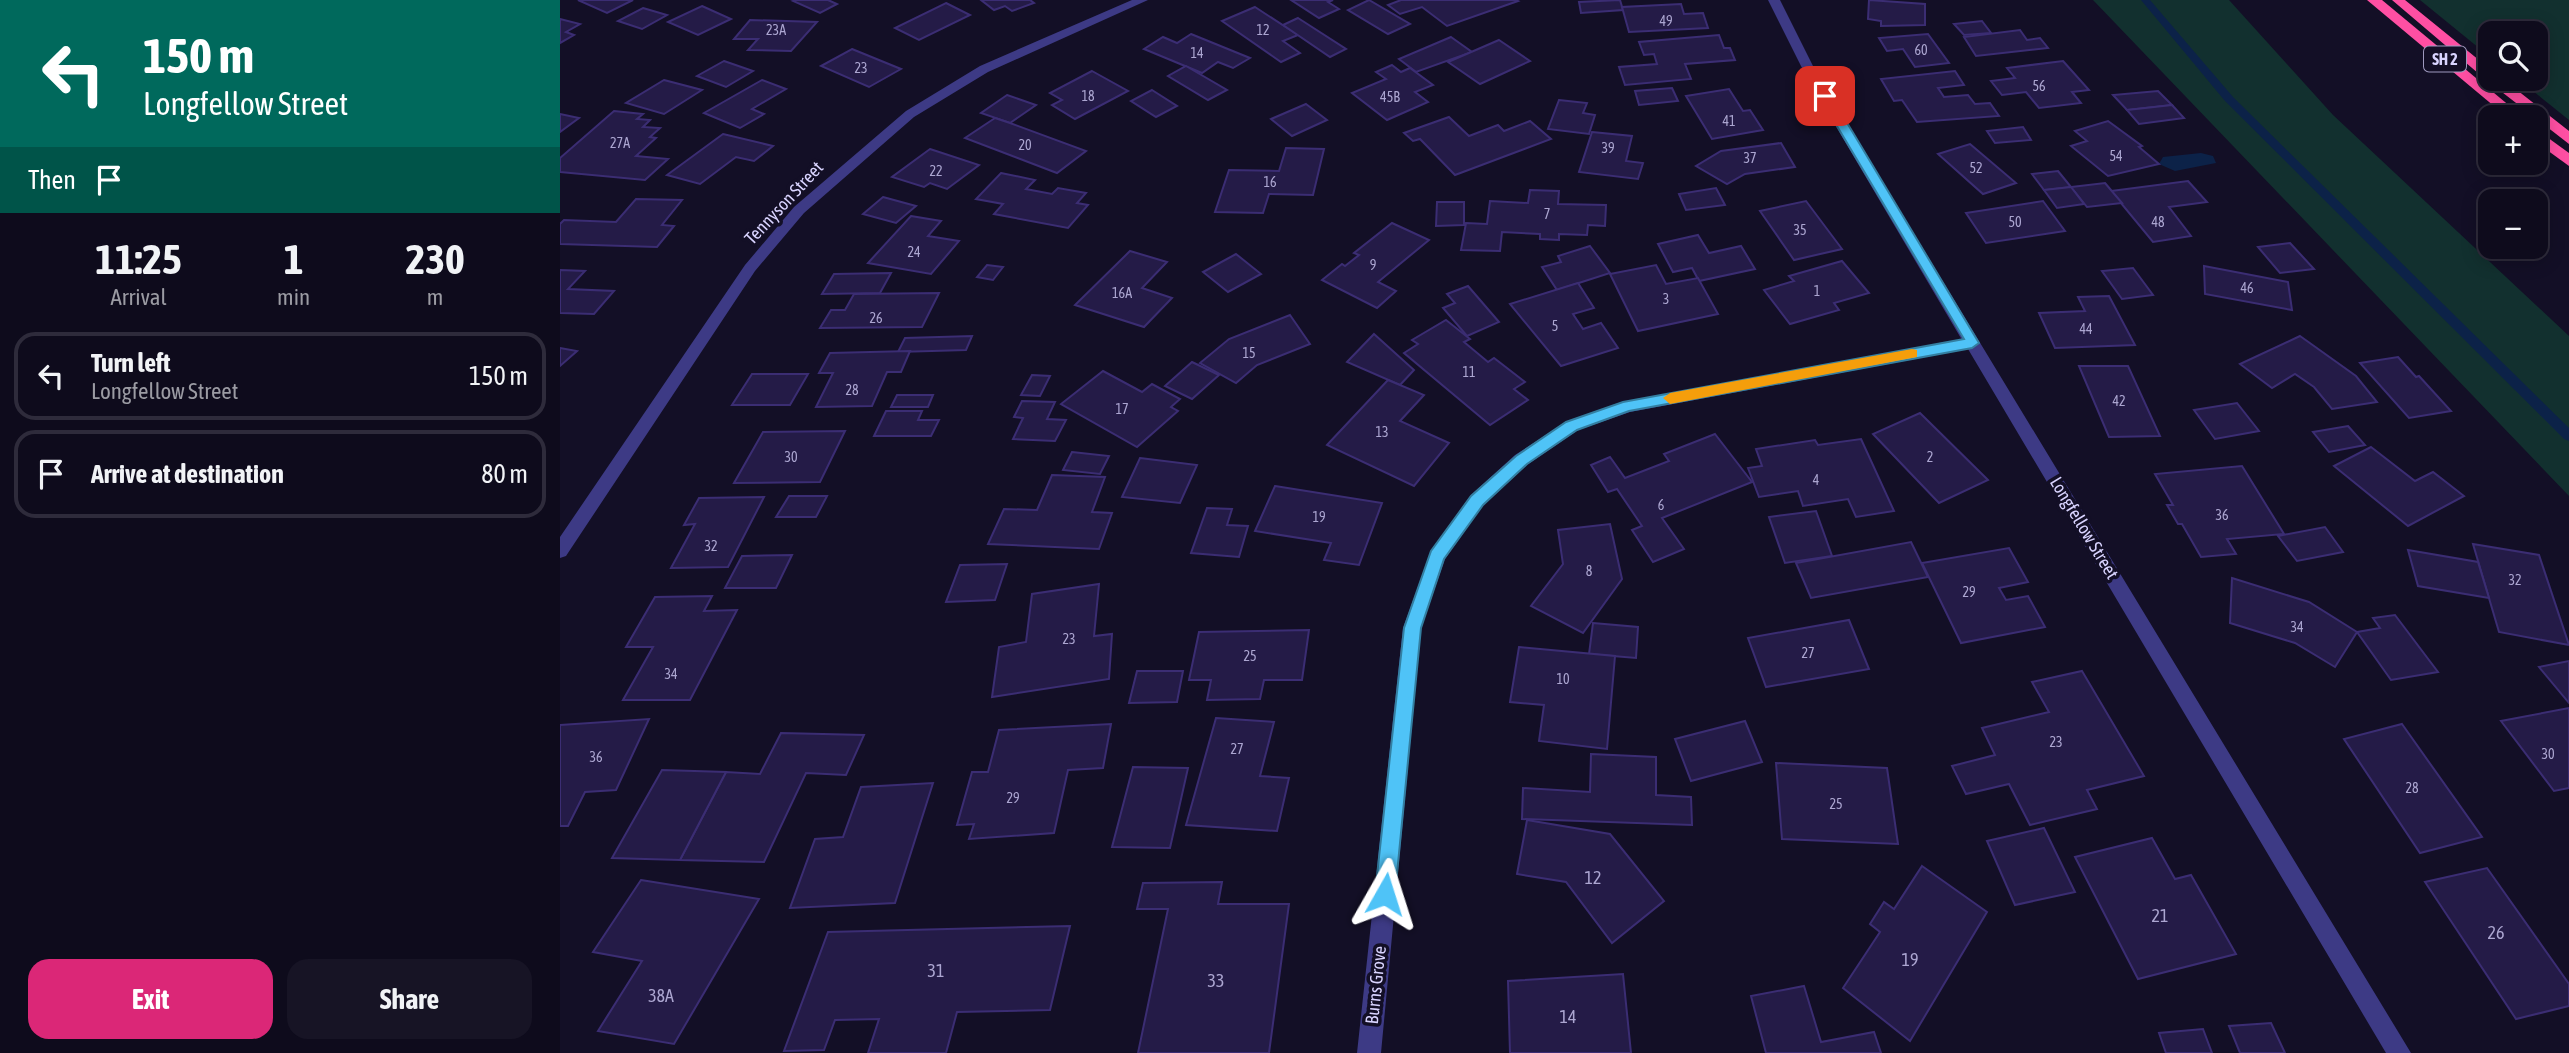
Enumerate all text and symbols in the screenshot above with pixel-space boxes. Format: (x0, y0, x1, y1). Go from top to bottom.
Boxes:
house number: 49 (1659, 13, 1673, 29)
map controls (2478, 21, 2548, 259)
button: search (2478, 21, 2548, 91)
house number: 23A (766, 22, 786, 38)
house number: 12 (1256, 22, 1270, 38)
text: 150 m (143, 27, 254, 83)
icon: left (28, 28, 119, 119)
house number: 60 (1914, 42, 1928, 58)
house number: 14 (1190, 45, 1204, 61)
road number: SH 2 (2424, 46, 2466, 72)
house number: 23 (854, 60, 868, 76)
pin (1795, 66, 1855, 126)
icon: arrive (1806, 77, 1844, 115)
house number: 56 (2032, 78, 2046, 94)
text: Longfellow Street (143, 85, 348, 122)
house number: 18 (1081, 88, 1095, 104)
house number: 45B (1380, 89, 1400, 105)
button: + (2478, 105, 2548, 175)
house number: 41 (1722, 113, 1736, 129)
house number: 27A (610, 135, 630, 151)
house number: 20 (1018, 137, 1032, 153)
house number: 39 (1601, 140, 1615, 156)
house number: 54 (2109, 148, 2123, 164)
house number: 37 (1743, 150, 1757, 166)
street label: Tennyson Street (740, 157, 827, 248)
house number: 52 (1969, 160, 1983, 176)
icon: arrive (90, 161, 128, 199)
house number: 22 (929, 163, 943, 179)
text: Then (28, 165, 76, 195)
house number: 16 (1263, 174, 1277, 190)
button: − (2478, 189, 2548, 259)
house number: 7 (1544, 206, 1550, 222)
house number: 50 (2008, 214, 2022, 230)
house number: 48 (2151, 214, 2165, 230)
house number: 35 (1793, 222, 1807, 238)
text: 11:25 (95, 235, 182, 283)
text: 1 (284, 235, 303, 283)
text: 230 (405, 235, 465, 283)
house number: 24 (907, 244, 921, 260)
house number: 9 (1370, 257, 1376, 273)
house number: 46 (2240, 280, 2254, 296)
house number: 1 (1814, 283, 1820, 299)
text: Arrival (110, 284, 167, 310)
text: min (277, 284, 310, 310)
text: m (427, 284, 443, 310)
house number: 16A (1112, 285, 1132, 301)
house number: 3 (1663, 291, 1669, 307)
house number: 26 (869, 310, 883, 326)
house number: 5 (1552, 318, 1558, 334)
house number: 44 (2079, 321, 2093, 337)
house number: 15 (1242, 345, 1256, 361)
text: Turn left (91, 348, 171, 378)
icon: left (32, 357, 70, 395)
text: 150 m (469, 361, 528, 391)
house number: 11 (1462, 364, 1476, 380)
text: Longfellow Street (91, 378, 238, 404)
house number: 28 (845, 382, 859, 398)
house number: 42 (2112, 393, 2126, 409)
house number: 17 (1115, 401, 1129, 417)
house number: 13 (1375, 424, 1389, 440)
house number: 30 (784, 449, 798, 465)
house number: 2 (1927, 449, 1933, 465)
icon: arrive (32, 455, 70, 493)
text: Arrive at destination (91, 459, 284, 489)
text: 80 m (481, 459, 528, 489)
house number: 4 (1813, 472, 1820, 488)
street label: Longfellow Street (2046, 473, 2123, 583)
house number: 6 (1658, 497, 1665, 513)
house number: 36 (2215, 507, 2229, 523)
house number: 19 (1312, 509, 1326, 525)
house number: 32 (704, 538, 718, 554)
house number: 8 (1586, 563, 1593, 579)
house number: 32 (2508, 572, 2522, 588)
house number: 29 (1962, 584, 1976, 600)
house number: 34 (2290, 619, 2304, 635)
house number: 23 (1062, 631, 1076, 647)
house number: 27 (1801, 645, 1815, 661)
house number: 25 (1243, 648, 1257, 664)
house number: 34 (664, 666, 678, 682)
house number: 10 (1556, 671, 1570, 687)
house number: 23 (2049, 734, 2063, 750)
house number: 27 (1230, 741, 1244, 757)
house number: 30 (2541, 746, 2555, 762)
house number: 36 (589, 749, 603, 765)
house number: 28 (2405, 780, 2419, 796)
house number: 29 (1006, 790, 1020, 806)
house number: 25 (1829, 796, 1843, 812)
position arrow (1348, 857, 1422, 931)
house number: 12 (1585, 867, 1601, 888)
house number: 21 (2152, 905, 2168, 926)
house number: 26 (2488, 922, 2504, 943)
street label: Burns Grove (1361, 945, 1390, 1025)
house number: 19 (1902, 949, 1918, 970)
button: Exit (28, 959, 273, 1039)
button: Share (287, 959, 532, 1039)
house number: 31 (928, 960, 944, 981)
house number: 33 (1208, 970, 1224, 991)
house number: 38A (648, 985, 674, 1006)
house number: 14 (1560, 1006, 1576, 1027)

